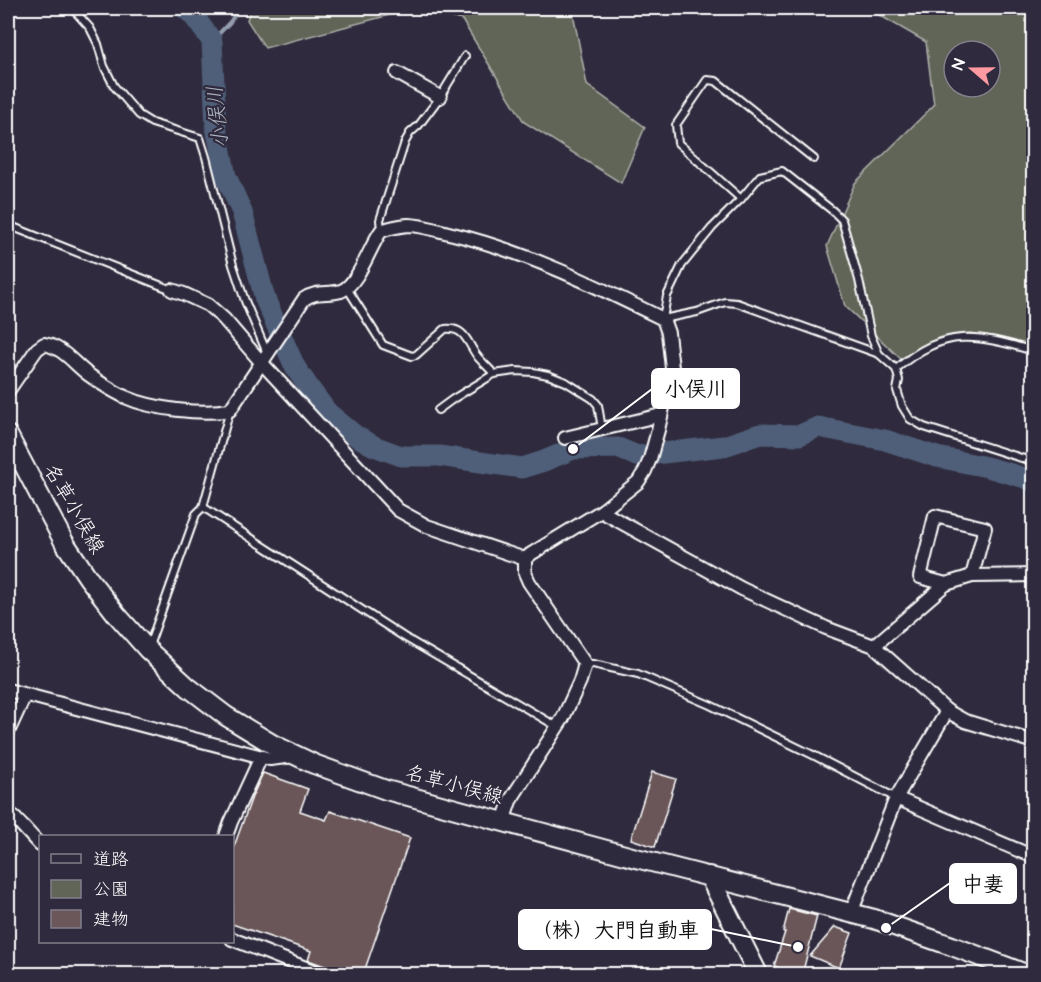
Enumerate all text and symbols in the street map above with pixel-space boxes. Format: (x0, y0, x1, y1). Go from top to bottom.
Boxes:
north arrow (942, 39, 1002, 99)
text: N (947, 56, 971, 73)
water label: 小俣川 (200, 84, 236, 150)
callout: 小俣川 (652, 369, 739, 408)
text: 小俣川 (665, 375, 728, 404)
street label: 名草小俣線 (37, 459, 111, 559)
street label: 名草小俣線 (402, 759, 506, 811)
legend (39, 835, 234, 943)
text: 道路 (93, 847, 129, 872)
callout: 中妻 (950, 864, 1016, 903)
text: 中妻 (962, 870, 1004, 899)
text: 公園 (93, 877, 129, 902)
text: 建物 (93, 907, 129, 932)
callout: （株）大門自動車 (519, 910, 711, 949)
text: （株）大門自動車 (531, 916, 699, 945)

